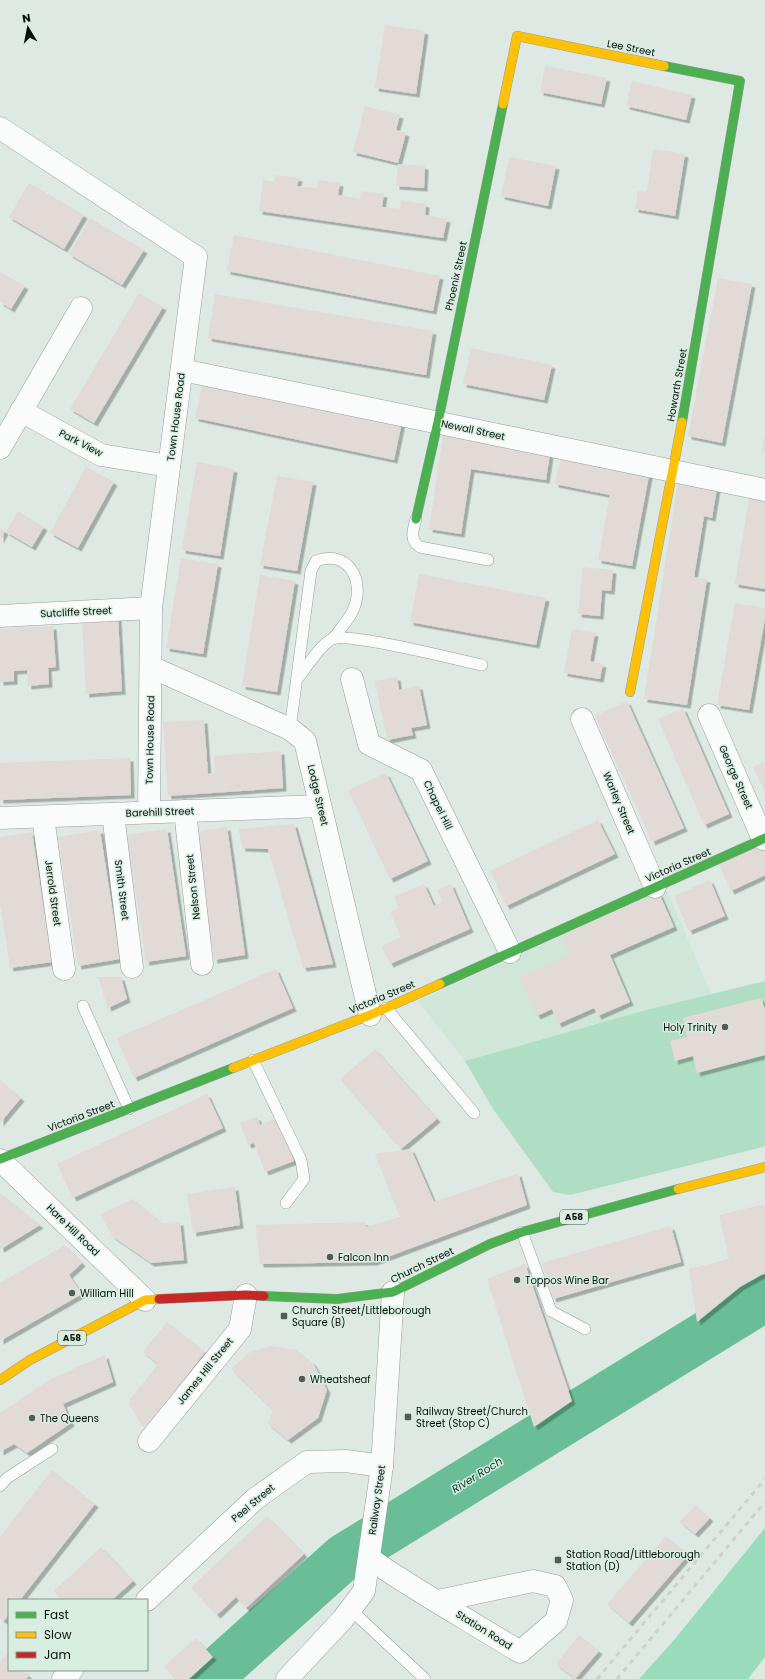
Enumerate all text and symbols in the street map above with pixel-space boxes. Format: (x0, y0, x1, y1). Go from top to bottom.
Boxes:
north arrow (8, 8, 48, 48)
text: N (21, 10, 32, 27)
street label: Lee Street (606, 36, 657, 60)
street label: Phoenix Street (441, 240, 471, 312)
street label: Howarth Street (663, 347, 691, 423)
street label: Town House Road (163, 372, 189, 462)
street label: Newall Street (440, 416, 507, 444)
street label: Park View (56, 425, 106, 461)
street label: Sutcliffe Street (40, 603, 113, 621)
street label: Town House Road (142, 695, 158, 785)
street label: George Street (715, 742, 757, 812)
street label: Lodge Street (304, 763, 332, 827)
street label: Warley Street (599, 769, 639, 837)
street label: Chapel Hill (420, 778, 456, 832)
street label: Barehill Street (125, 803, 195, 821)
street label: Victoria Street (643, 844, 713, 886)
street label: Nelson Street (182, 853, 204, 920)
street label: Jerrold Street (41, 859, 65, 927)
street label: Smith Street (111, 859, 133, 921)
street label: Victoria Street (347, 976, 418, 1018)
place label: Holy Trinity (663, 1020, 717, 1035)
marker: Holy Trinity (720, 1022, 730, 1032)
street label: Victoria Street (46, 1096, 117, 1136)
street label: Hare Hill Road (43, 1201, 103, 1259)
road number: A58 (560, 1210, 588, 1224)
street label: Church Street (388, 1243, 456, 1287)
place label: Falcon Inn (338, 1250, 389, 1265)
marker: Falcon Inn (325, 1252, 335, 1262)
place label: Toppos Wine Bar (525, 1273, 609, 1288)
marker: Toppos Wine Bar (512, 1275, 522, 1285)
place label: William Hill (80, 1286, 134, 1301)
marker: William Hill (67, 1288, 77, 1298)
place label: Church Street/Littleborough Square (B) (292, 1303, 431, 1330)
marker: Church Street/Littleborough Square (B) (279, 1311, 289, 1321)
road number: A58 (58, 1331, 86, 1345)
street label: James Hill Street (173, 1334, 237, 1408)
place label: Wheatsheaf (310, 1372, 371, 1387)
marker: Wheatsheaf (297, 1374, 307, 1384)
place label: Railway Street/Church Street (Stop C) (416, 1404, 528, 1431)
place label: The Queens (40, 1411, 99, 1426)
marker: Railway Street/Church Street (Stop C) (403, 1412, 413, 1422)
marker: The Queens (27, 1413, 37, 1423)
water label: River Roch (448, 1453, 506, 1497)
street label: Railway Street (365, 1464, 389, 1536)
street label: Peel Street (228, 1480, 278, 1526)
place label: Station Road/Littleborough Station (D) (566, 1547, 700, 1574)
marker: Station Road/Littleborough Station (D) (553, 1555, 563, 1565)
legend (8, 1599, 148, 1671)
text: Fast (44, 1606, 69, 1623)
street label: Station Road (453, 1607, 515, 1653)
text: Slow (44, 1626, 72, 1643)
text: Jam (44, 1646, 71, 1663)

